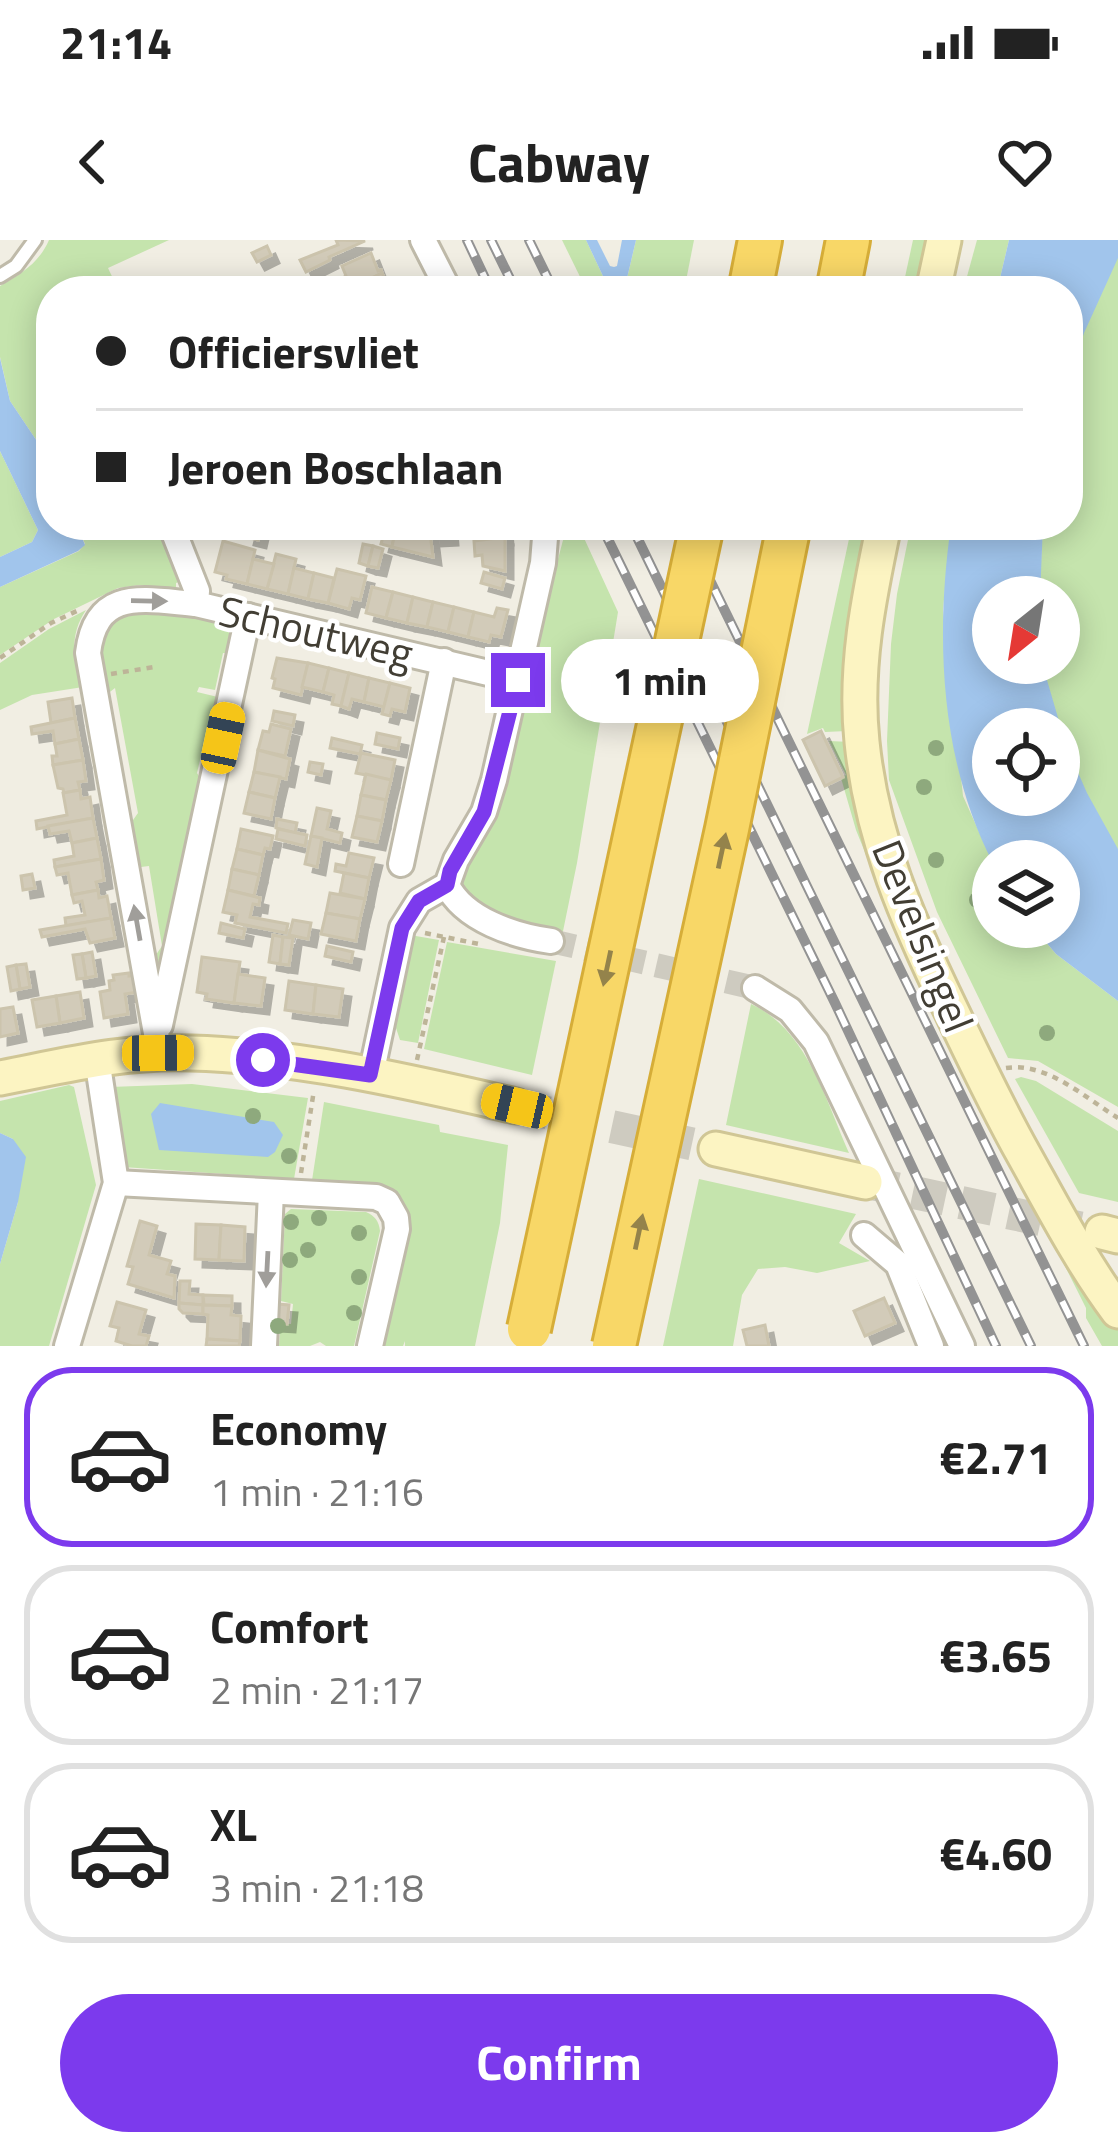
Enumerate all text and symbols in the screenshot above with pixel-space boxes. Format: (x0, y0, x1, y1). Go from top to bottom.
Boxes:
text: 21:14 (60, 8, 172, 76)
text: Cabway (468, 121, 650, 203)
icon: back (60, 129, 126, 195)
icon: heart (992, 129, 1058, 195)
text: Officiersvliet (168, 317, 419, 385)
text: Jeroen Boschlaan (168, 433, 503, 501)
north arrow (972, 576, 1080, 684)
map controls (972, 576, 1080, 948)
street label: Schoutweg (213, 578, 420, 684)
one-way arrow (130, 592, 168, 611)
callout: 1 min (560, 638, 758, 722)
text: 1 min (613, 651, 707, 710)
route end (491, 653, 545, 707)
car (198, 699, 248, 777)
button: locate (972, 708, 1080, 816)
street label: Develsingel (856, 830, 992, 1041)
one-way arrow (714, 831, 733, 869)
button: layers (972, 840, 1080, 948)
one-way arrow (127, 904, 146, 942)
one-way arrow (596, 949, 615, 987)
route start (236, 1033, 290, 1087)
car (122, 1034, 194, 1072)
car (478, 1080, 556, 1132)
one-way arrow (630, 1212, 649, 1250)
one-way arrow (257, 1251, 276, 1289)
text: Economy (210, 1394, 387, 1462)
icon: car (66, 1403, 174, 1511)
text: €2.71 (940, 1423, 1052, 1491)
text: 1 min · 21:16 (210, 1462, 424, 1521)
text: Comfort (210, 1592, 369, 1660)
icon: car (66, 1601, 174, 1709)
text: €3.65 (940, 1621, 1052, 1689)
text: 2 min · 21:17 (210, 1660, 424, 1719)
text: XL (210, 1790, 257, 1858)
icon: car (66, 1799, 174, 1907)
text: €4.60 (940, 1819, 1052, 1887)
text: 3 min · 21:18 (210, 1858, 424, 1917)
button: Confirm (60, 1994, 1058, 2132)

